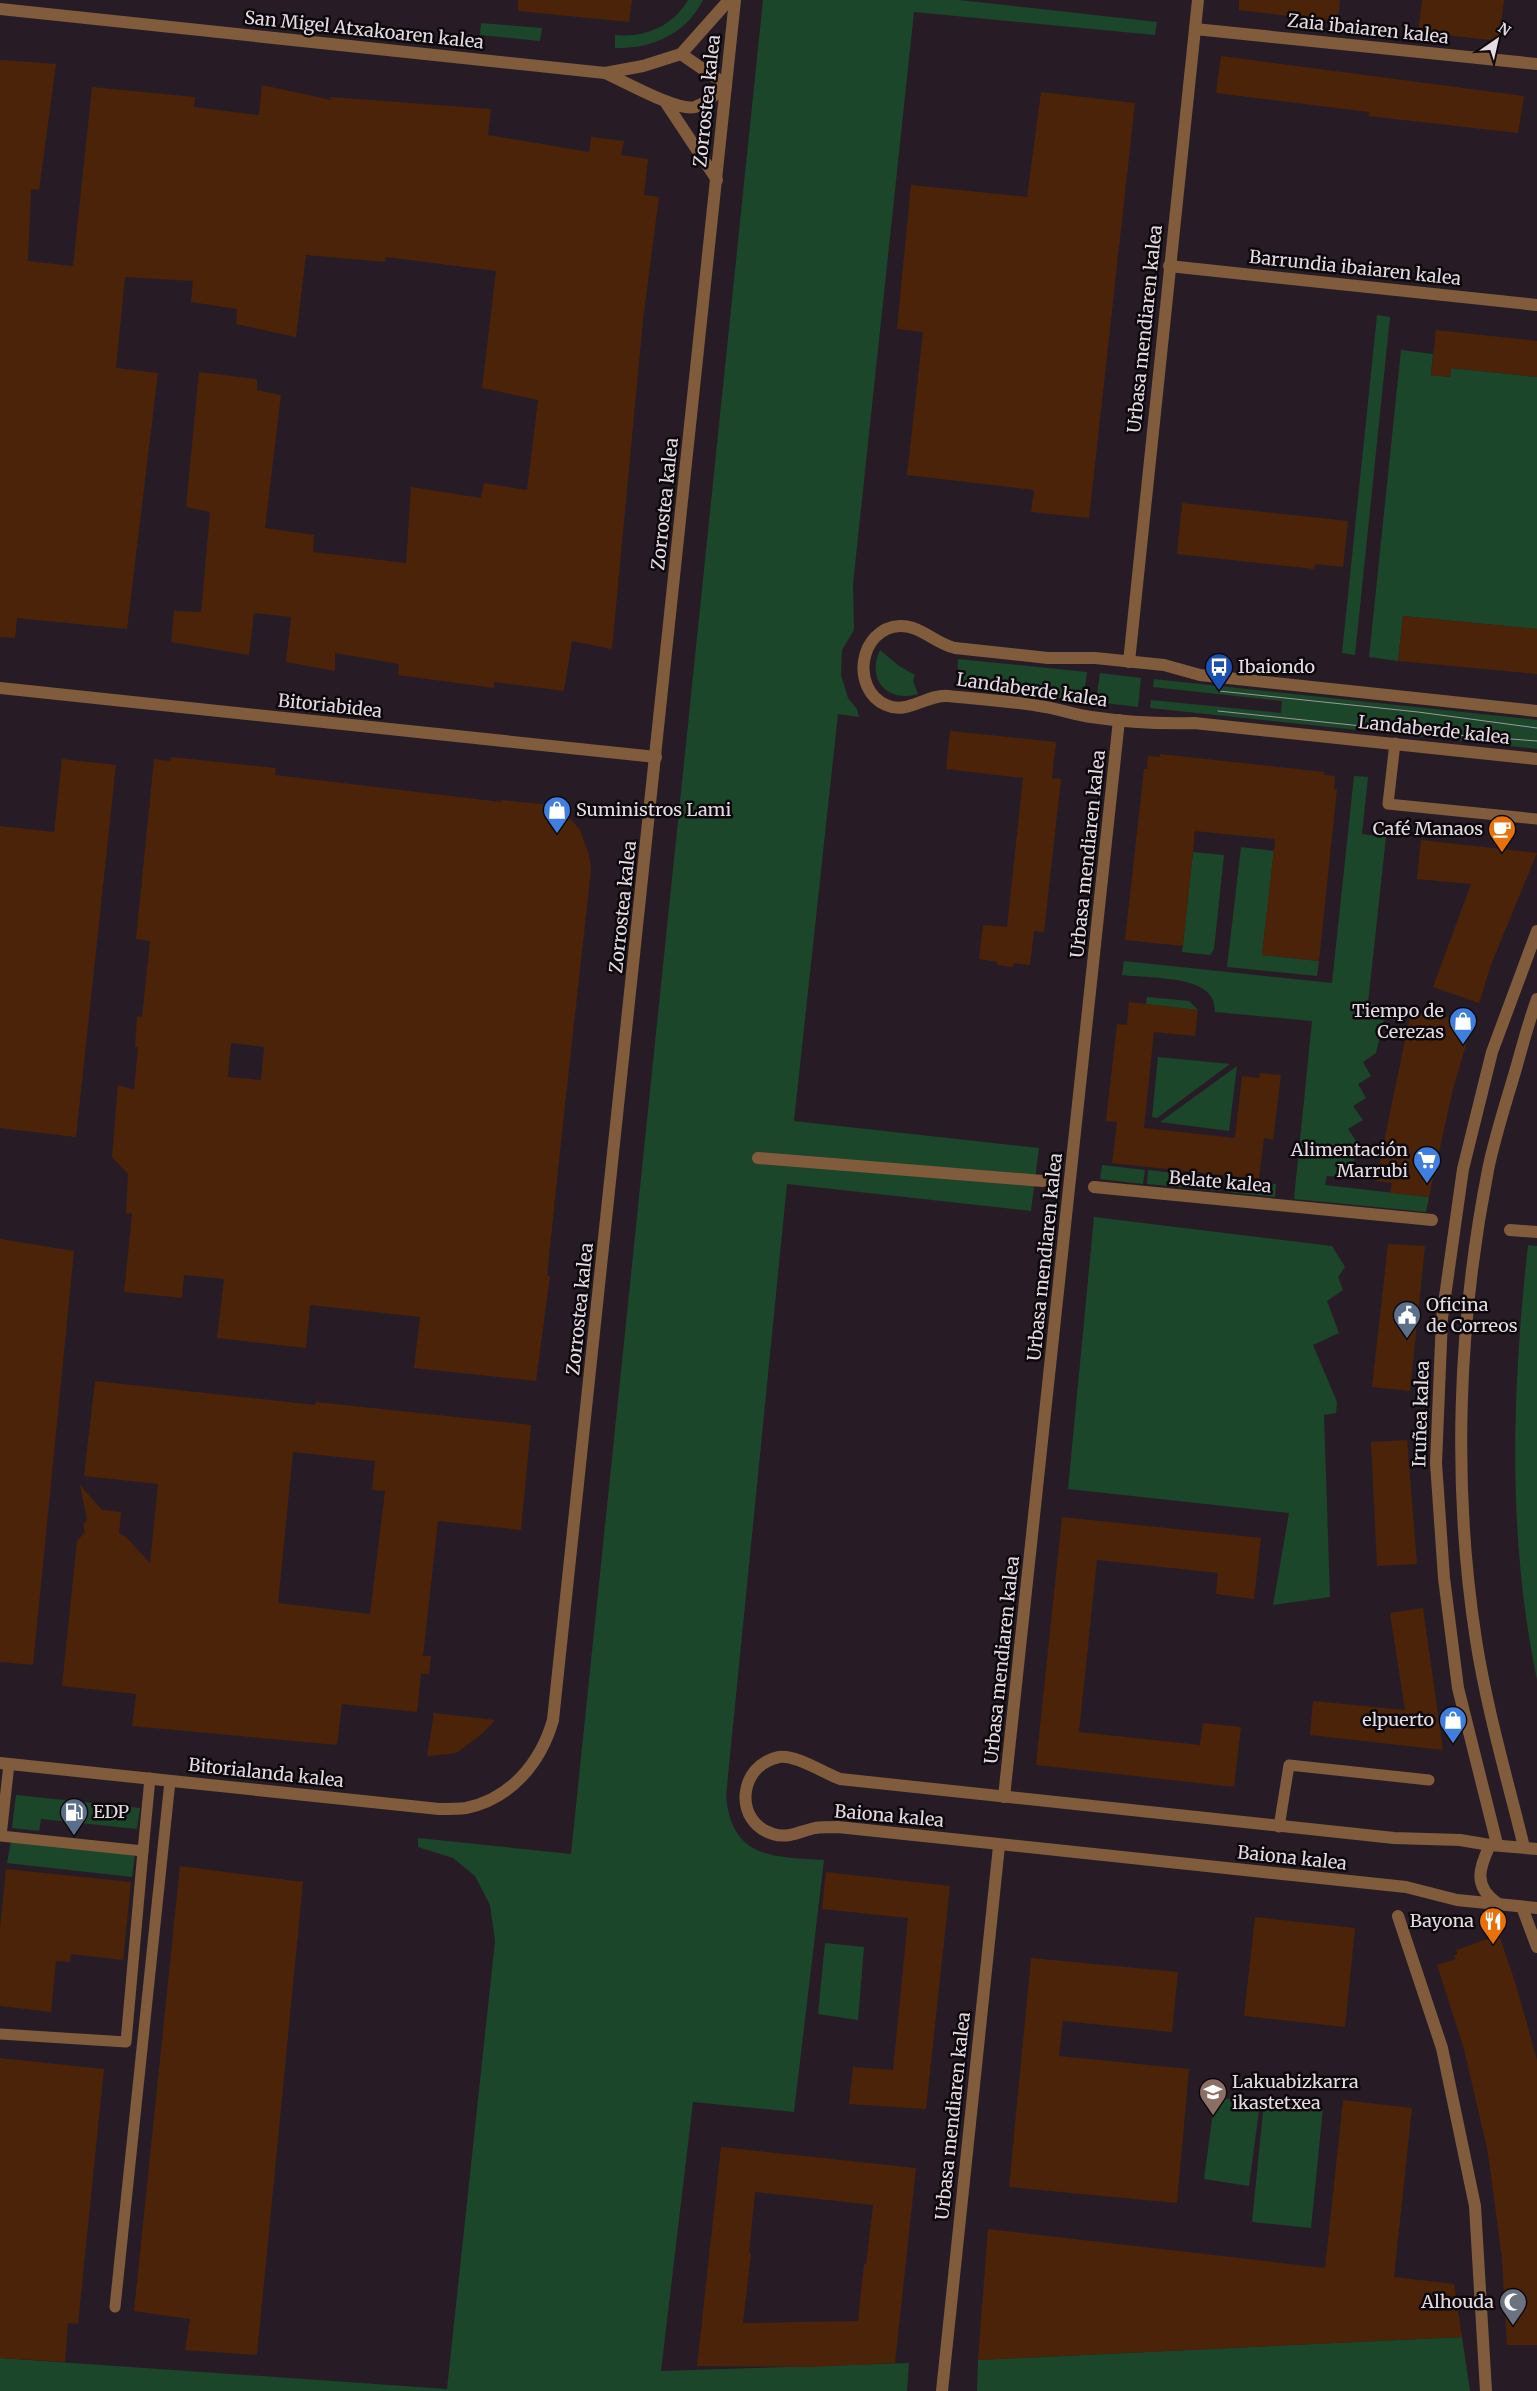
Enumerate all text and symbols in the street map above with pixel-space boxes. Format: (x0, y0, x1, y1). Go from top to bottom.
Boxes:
street label: San Migel Atxakoaren kalea (243, 5, 485, 54)
street label: Zaia ibaiaren kalea (1286, 9, 1450, 48)
north arrow (1472, 15, 1522, 65)
text: N (1495, 19, 1514, 40)
street label: Zorrostea kalea (688, 33, 725, 168)
street label: Urbasa mendiaren kalea (1122, 223, 1167, 434)
street label: Barrundia ibaiaren kalea (1248, 245, 1463, 290)
street label: Zorrostea kalea (646, 436, 683, 571)
bus stop icon: Ibaiondo (1204, 652, 1234, 691)
place label: Ibaiondo (1238, 655, 1315, 678)
street label: Landaberde kalea (955, 668, 1110, 712)
street label: Bitoriabidea (277, 689, 384, 722)
street label: Landaberde kalea (1357, 710, 1511, 749)
street label: Urbasa mendiaren kalea (1065, 748, 1110, 959)
shop icon: Suministros Lami (542, 795, 572, 834)
place label: Suministros Lami (576, 798, 731, 821)
cafe icon: Café Manaos (1487, 814, 1517, 853)
place label: Café Manaos (1373, 817, 1483, 840)
street label: Zorrostea kalea (604, 839, 641, 974)
place label: Tiempo de Cerezas (1352, 999, 1444, 1043)
shop icon: Tiempo de Cerezas (1448, 1006, 1478, 1045)
place label: Alimentación Marrubi (1290, 1138, 1408, 1182)
supermarket icon: Alimentación Marrubi (1412, 1145, 1442, 1184)
street label: Urbasa mendiaren kalea (1022, 1151, 1067, 1362)
street label: Belate kalea (1168, 1166, 1273, 1197)
street label: Zorrostea kalea (561, 1241, 598, 1376)
place label: Oficina de Correos (1426, 1293, 1518, 1337)
public building icon: Oficina de Correos (1392, 1300, 1422, 1339)
street label: Iruñea kalea (1407, 1360, 1434, 1468)
street label: Urbasa mendiaren kalea (979, 1554, 1024, 1765)
shop icon: elpuerto (1438, 1705, 1468, 1744)
place label: elpuerto (1362, 1708, 1434, 1731)
street label: Bitorialanda kalea (187, 1753, 345, 1792)
fuel station icon: EDP (59, 1797, 89, 1836)
street label: Baiona kalea (833, 1799, 945, 1832)
place label: EDP (93, 1800, 130, 1823)
street label: Baiona kalea (1236, 1840, 1348, 1875)
restaurant icon: Bayona (1478, 1906, 1508, 1945)
place label: Bayona (1410, 1909, 1474, 1932)
street label: Urbasa mendiaren kalea (930, 2010, 975, 2221)
place label: Lakuabizkarra ikastetxea (1232, 2070, 1359, 2114)
school or university icon: Lakuabizkarra ikastetxea (1198, 2077, 1228, 2116)
mosque icon: Alhouda (1498, 2287, 1528, 2326)
place label: Alhouda (1420, 2290, 1494, 2313)

